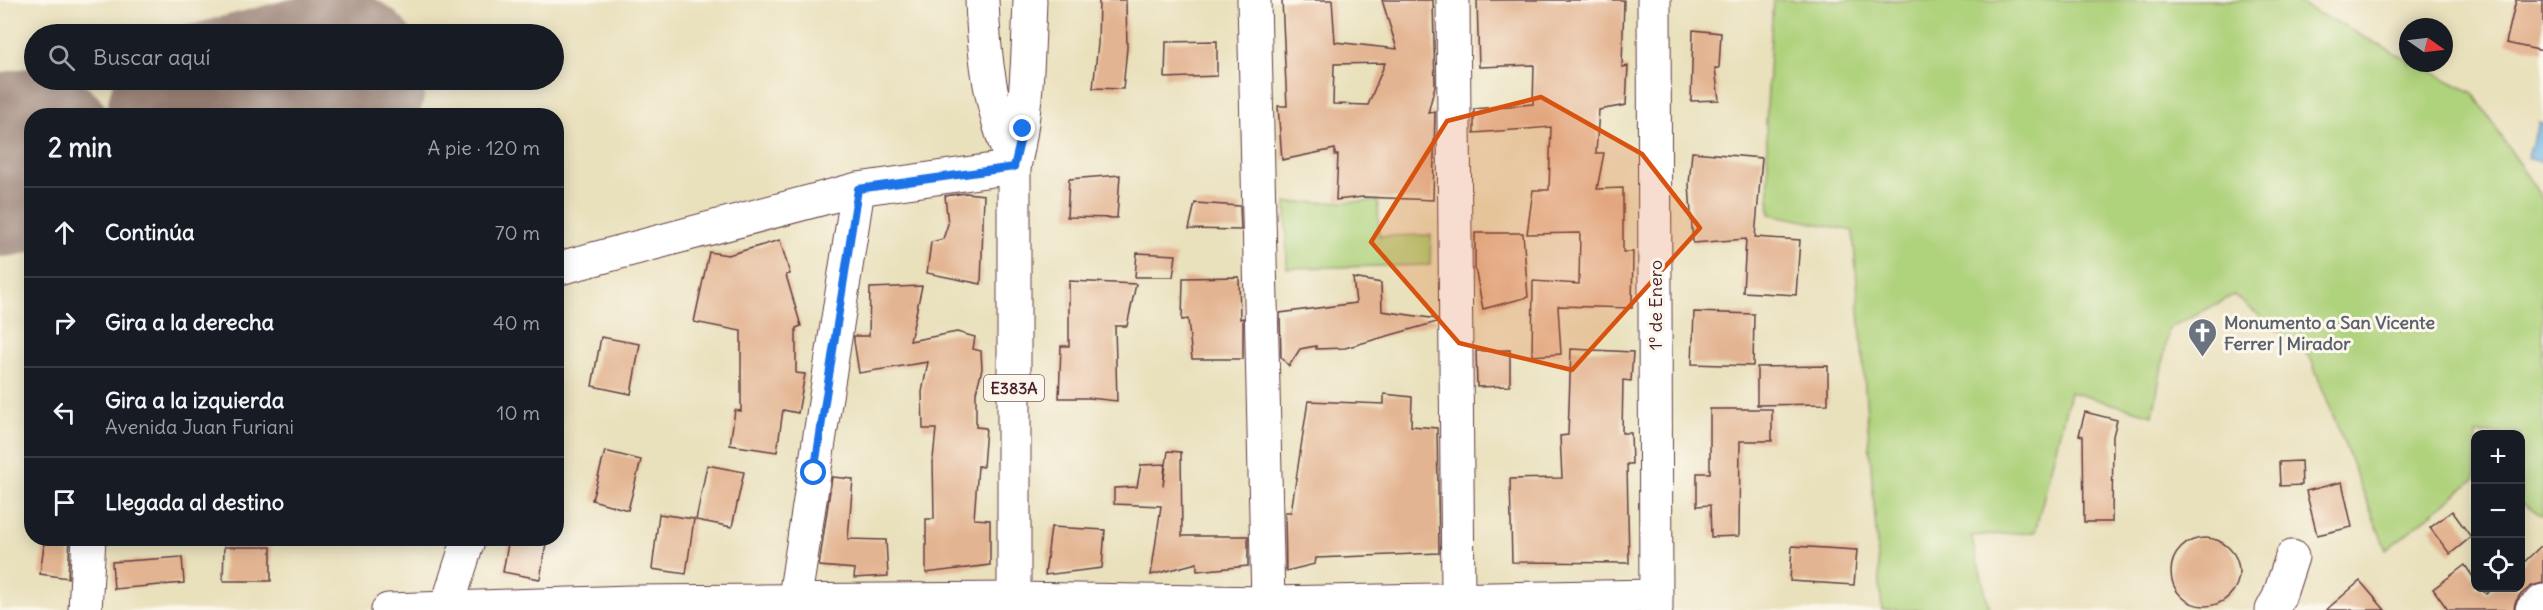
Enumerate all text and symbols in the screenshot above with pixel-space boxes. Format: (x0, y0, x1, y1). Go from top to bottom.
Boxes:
north arrow (2399, 18, 2453, 72)
search box (24, 24, 564, 90)
icon: search (45, 41, 78, 74)
text: Buscar aquí (93, 43, 210, 71)
route end (1009, 115, 1035, 141)
text: 2 min (48, 131, 112, 164)
text: A pie · 120 m (427, 135, 540, 160)
icon: ahead (48, 216, 81, 249)
text: Continúa (105, 218, 194, 246)
text: 70 m (495, 220, 540, 245)
street label: 1º de Enero (1644, 260, 1667, 350)
icon: right (48, 306, 81, 339)
text: Gira a la derecha (105, 308, 274, 336)
text: 40 m (493, 310, 540, 335)
place label: Monumento a San Vicente Ferrer | Mirador (2224, 311, 2435, 356)
church icon: Monumento a San Vicente Ferrer | Mirador (2187, 316, 2219, 358)
road number: E383A (984, 375, 1044, 401)
text: Gira a la izquierda (105, 386, 284, 414)
icon: left (48, 396, 81, 429)
text: 10 m (497, 400, 540, 425)
text: Avenida Juan Furiani (105, 414, 294, 439)
map controls (2471, 430, 2525, 592)
button: + (2471, 430, 2525, 484)
route start (800, 459, 826, 485)
button: − (2471, 484, 2525, 538)
icon: arrive (48, 486, 81, 519)
text: Llegada al destino (105, 488, 284, 516)
button: locate (2471, 538, 2525, 592)

